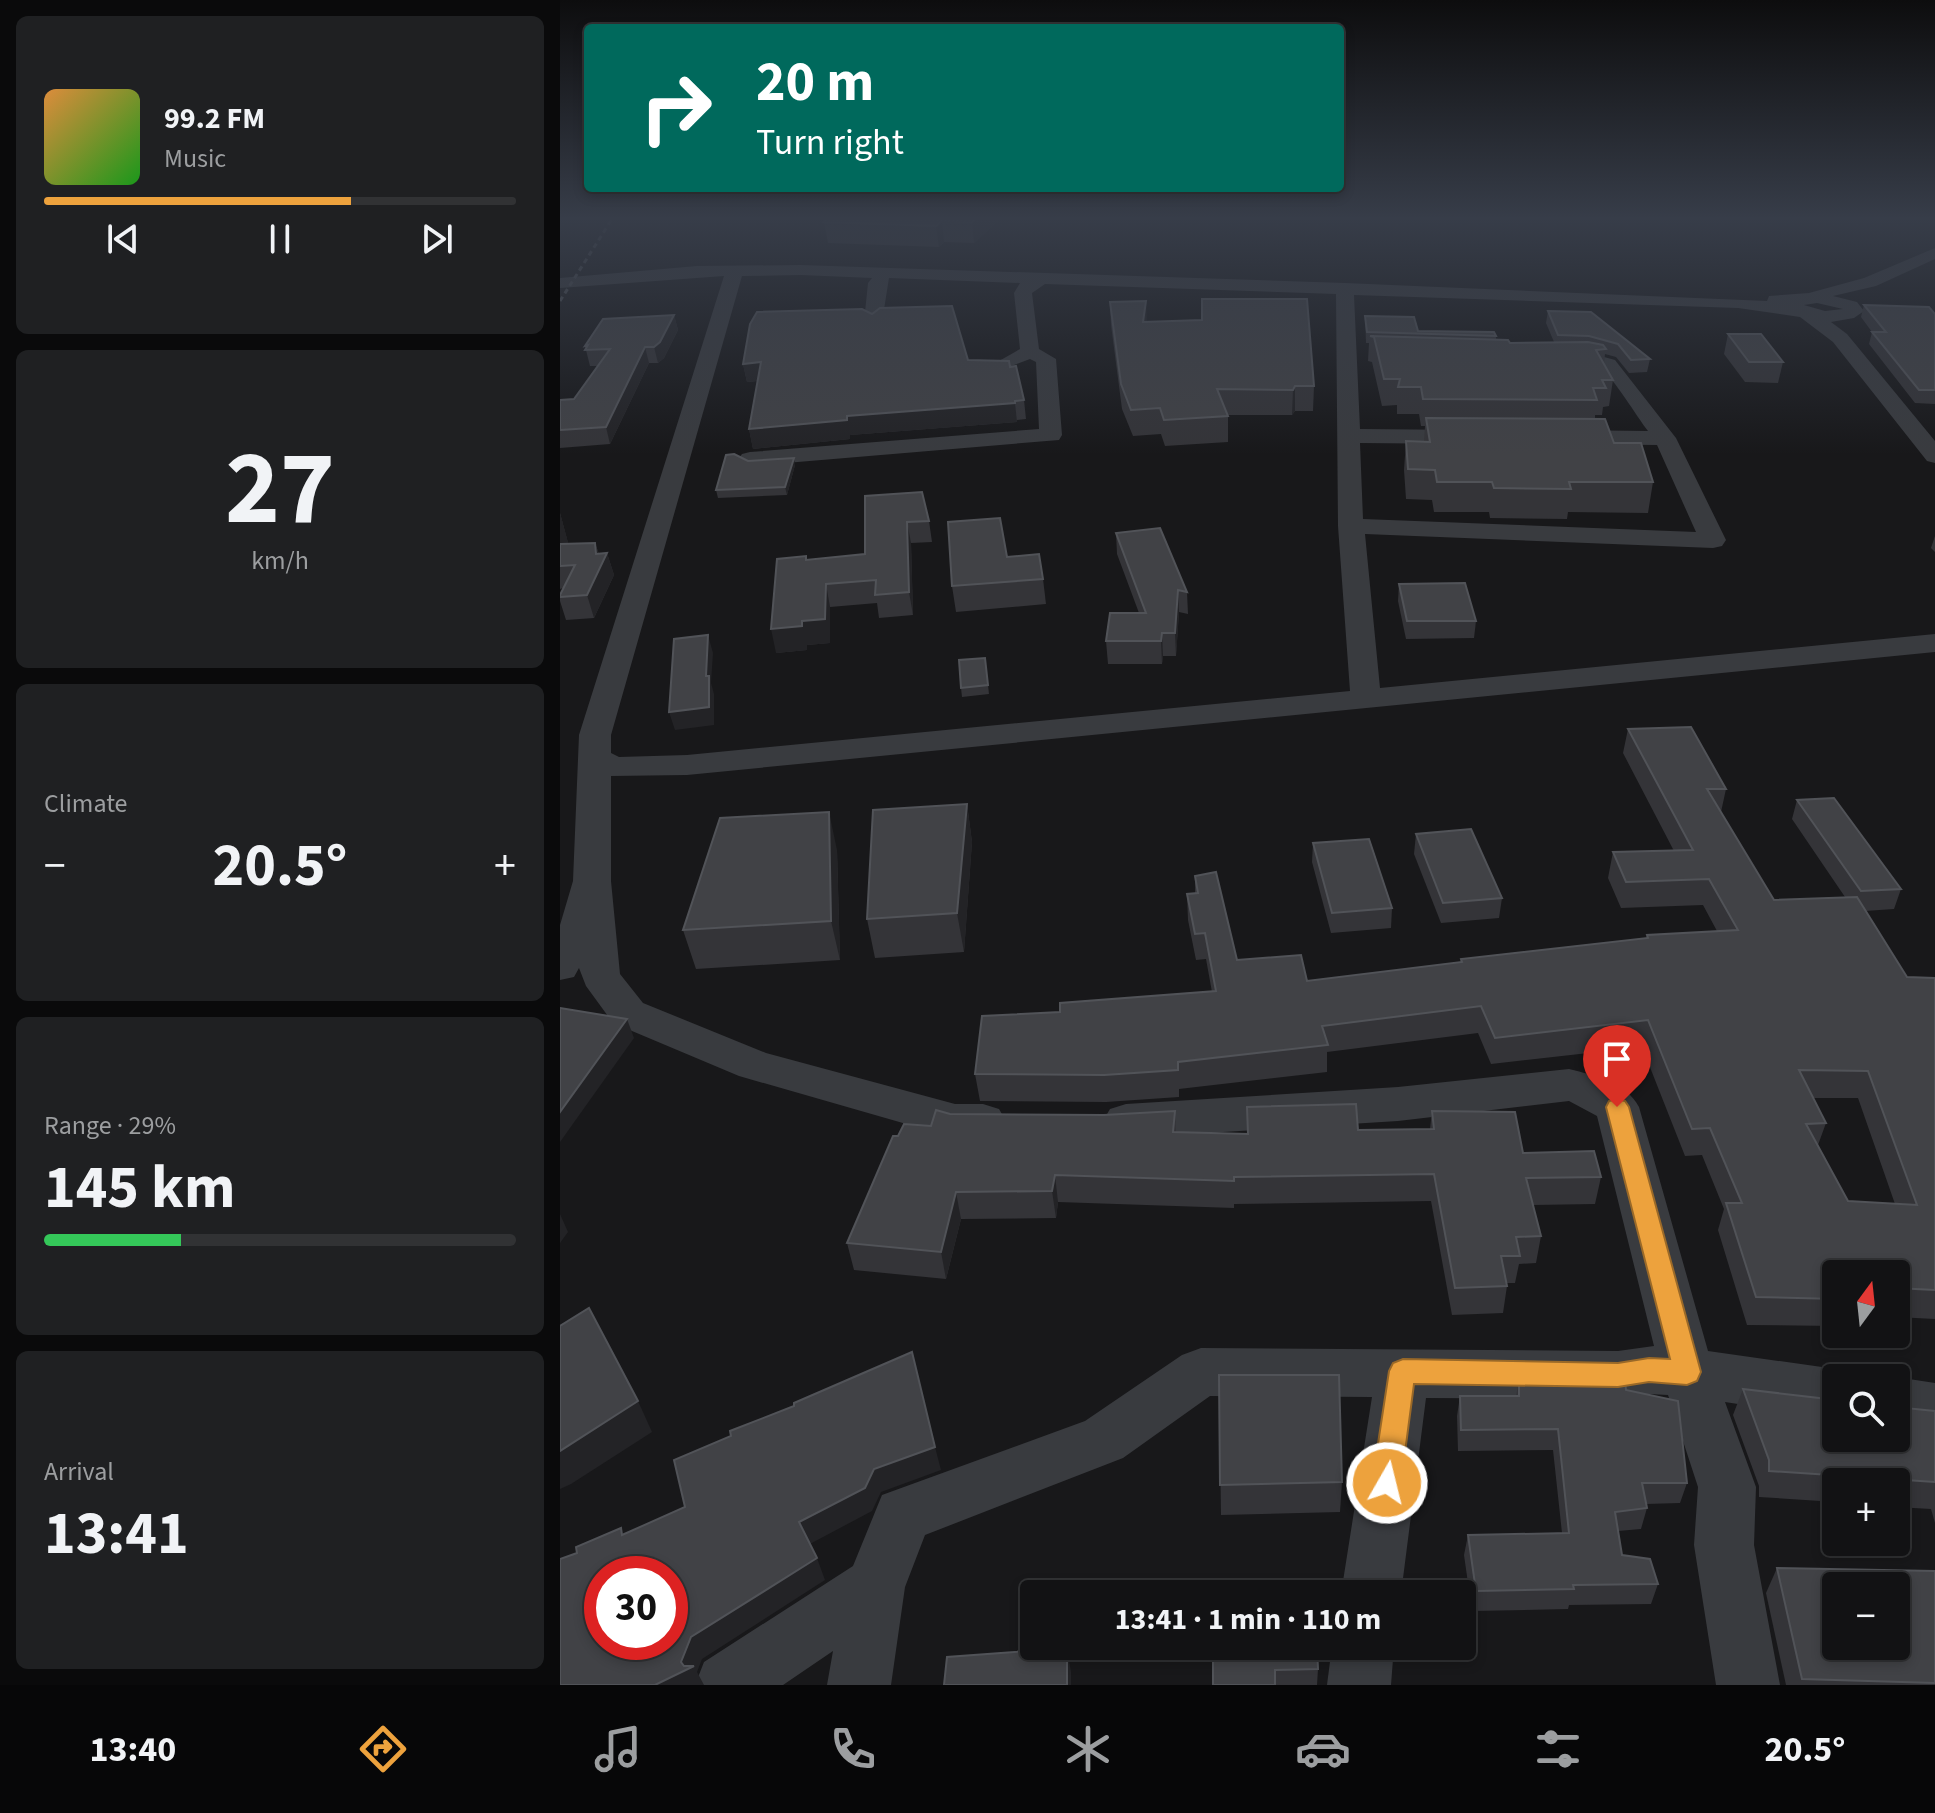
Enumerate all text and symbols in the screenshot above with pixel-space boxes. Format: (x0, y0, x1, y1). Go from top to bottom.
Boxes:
text: 20 m (756, 43, 874, 122)
icon: right (624, 56, 728, 160)
text: 99.2 FM (164, 97, 265, 140)
text: Turn right (756, 117, 904, 168)
text: Music (164, 140, 226, 177)
icon: previous (101, 217, 145, 261)
icon: pause (258, 217, 302, 261)
icon: next (415, 217, 459, 261)
text: 27 (225, 416, 335, 564)
text: km/h (251, 542, 309, 579)
text: Climate (44, 785, 128, 822)
text: 20.5° (213, 824, 347, 909)
text: − (44, 835, 66, 898)
text: + (494, 835, 516, 898)
pin (1583, 1025, 1651, 1107)
icon: arrive (1595, 1037, 1639, 1081)
text: Range · 29% (44, 1107, 176, 1144)
text: 145 km (44, 1146, 235, 1231)
north arrow (1822, 1260, 1910, 1348)
map controls (1822, 1260, 1910, 1660)
button: search (1822, 1364, 1910, 1452)
position arrow (1345, 1441, 1429, 1525)
text: Arrival (44, 1453, 114, 1490)
button: + (1822, 1468, 1910, 1556)
text: 13:41 (44, 1492, 189, 1577)
speed limit sign: 30 (584, 1556, 688, 1660)
button: − (1822, 1572, 1910, 1660)
text: 13:41 · 1 min · 110 m (1115, 1598, 1381, 1641)
icon: directions (355, 1721, 411, 1777)
icon: music (590, 1721, 646, 1777)
icon: phone (825, 1721, 881, 1777)
icon: climate (1060, 1721, 1116, 1777)
icon: car (1295, 1721, 1351, 1777)
icon: filters (1530, 1721, 1586, 1777)
text: 13:40 (89, 1724, 176, 1775)
text: 20.5° (1765, 1724, 1845, 1775)

